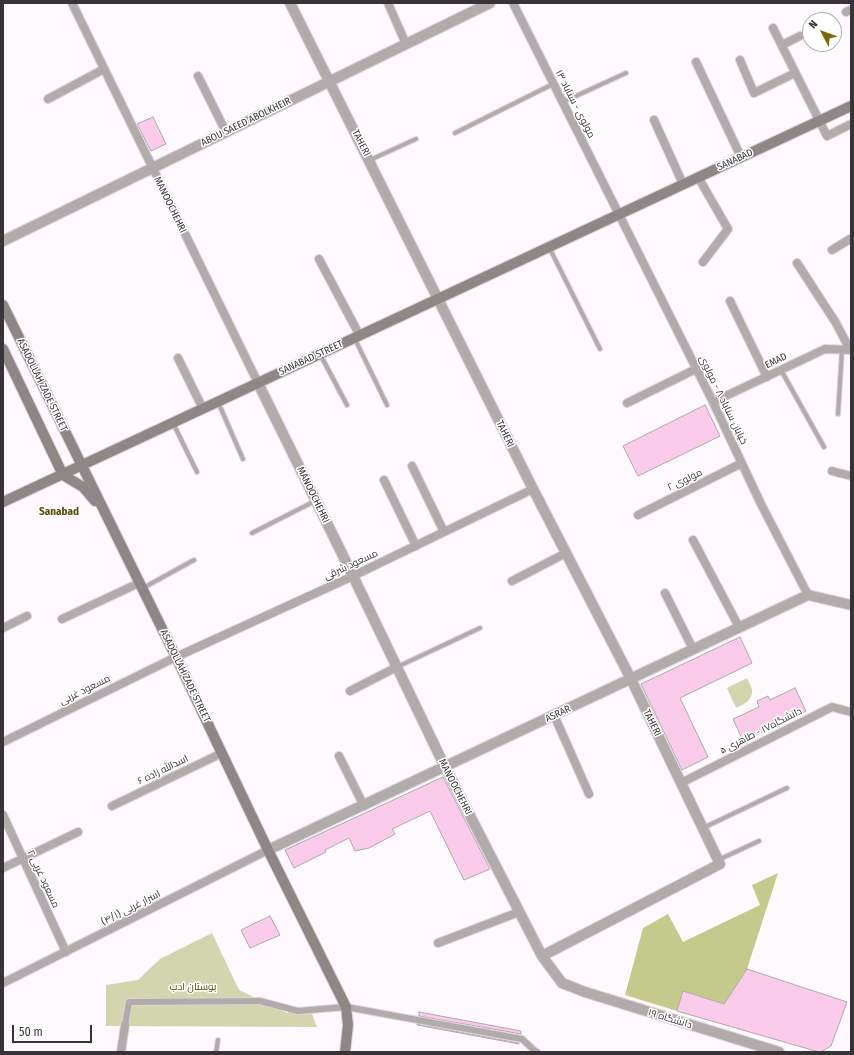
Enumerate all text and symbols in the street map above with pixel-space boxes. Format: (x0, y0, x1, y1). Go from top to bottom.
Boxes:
north arrow (802, 12, 842, 52)
text: N (806, 18, 820, 31)
street label: مولوی - سناباد ۱۳ (553, 68, 597, 140)
street label: ABOU SAEED ABOLKHEIR (199, 95, 293, 149)
street label: TAHERI (349, 128, 373, 158)
street label: SANABAD (715, 147, 755, 173)
street label: MANOOCHEHRI (151, 175, 189, 235)
street label: ASADOLLAH ZADE STREET (14, 337, 70, 433)
street label: SANABAD STREET (277, 338, 345, 378)
street label: EMAD (763, 351, 789, 371)
street label: خیابان سناباد ۸ - مولوی (696, 354, 750, 446)
street label: TAHERI (493, 419, 517, 449)
street label: MANOOCHEHRI (294, 465, 332, 525)
street label: مولوی ۲ (666, 466, 704, 494)
district label: Sanabad (39, 505, 79, 519)
street label: مسعود شرقی (322, 547, 380, 583)
street label: ASADOLLAH ZADE STREET (157, 628, 213, 724)
street label: مسعود غربی (58, 673, 112, 707)
street label: ASRAR (544, 703, 572, 725)
street label: دانشگاه۱۷ - طاهری ۵ (718, 705, 804, 757)
street label: TAHERI (640, 708, 664, 738)
street label: اسدالله زاده ۶ (136, 753, 190, 787)
street label: MANOOCHEHRI (436, 757, 474, 817)
street label: مسعود غربی ۲ (24, 848, 62, 910)
street label: اسرار غربی (۴/۱) (100, 888, 162, 928)
park label: بوستان ادب (169, 981, 217, 993)
street label: دانشگاه ۱۹ (647, 1007, 693, 1031)
scale bar (14, 1017, 94, 1043)
text: 50 m (19, 1025, 43, 1039)

